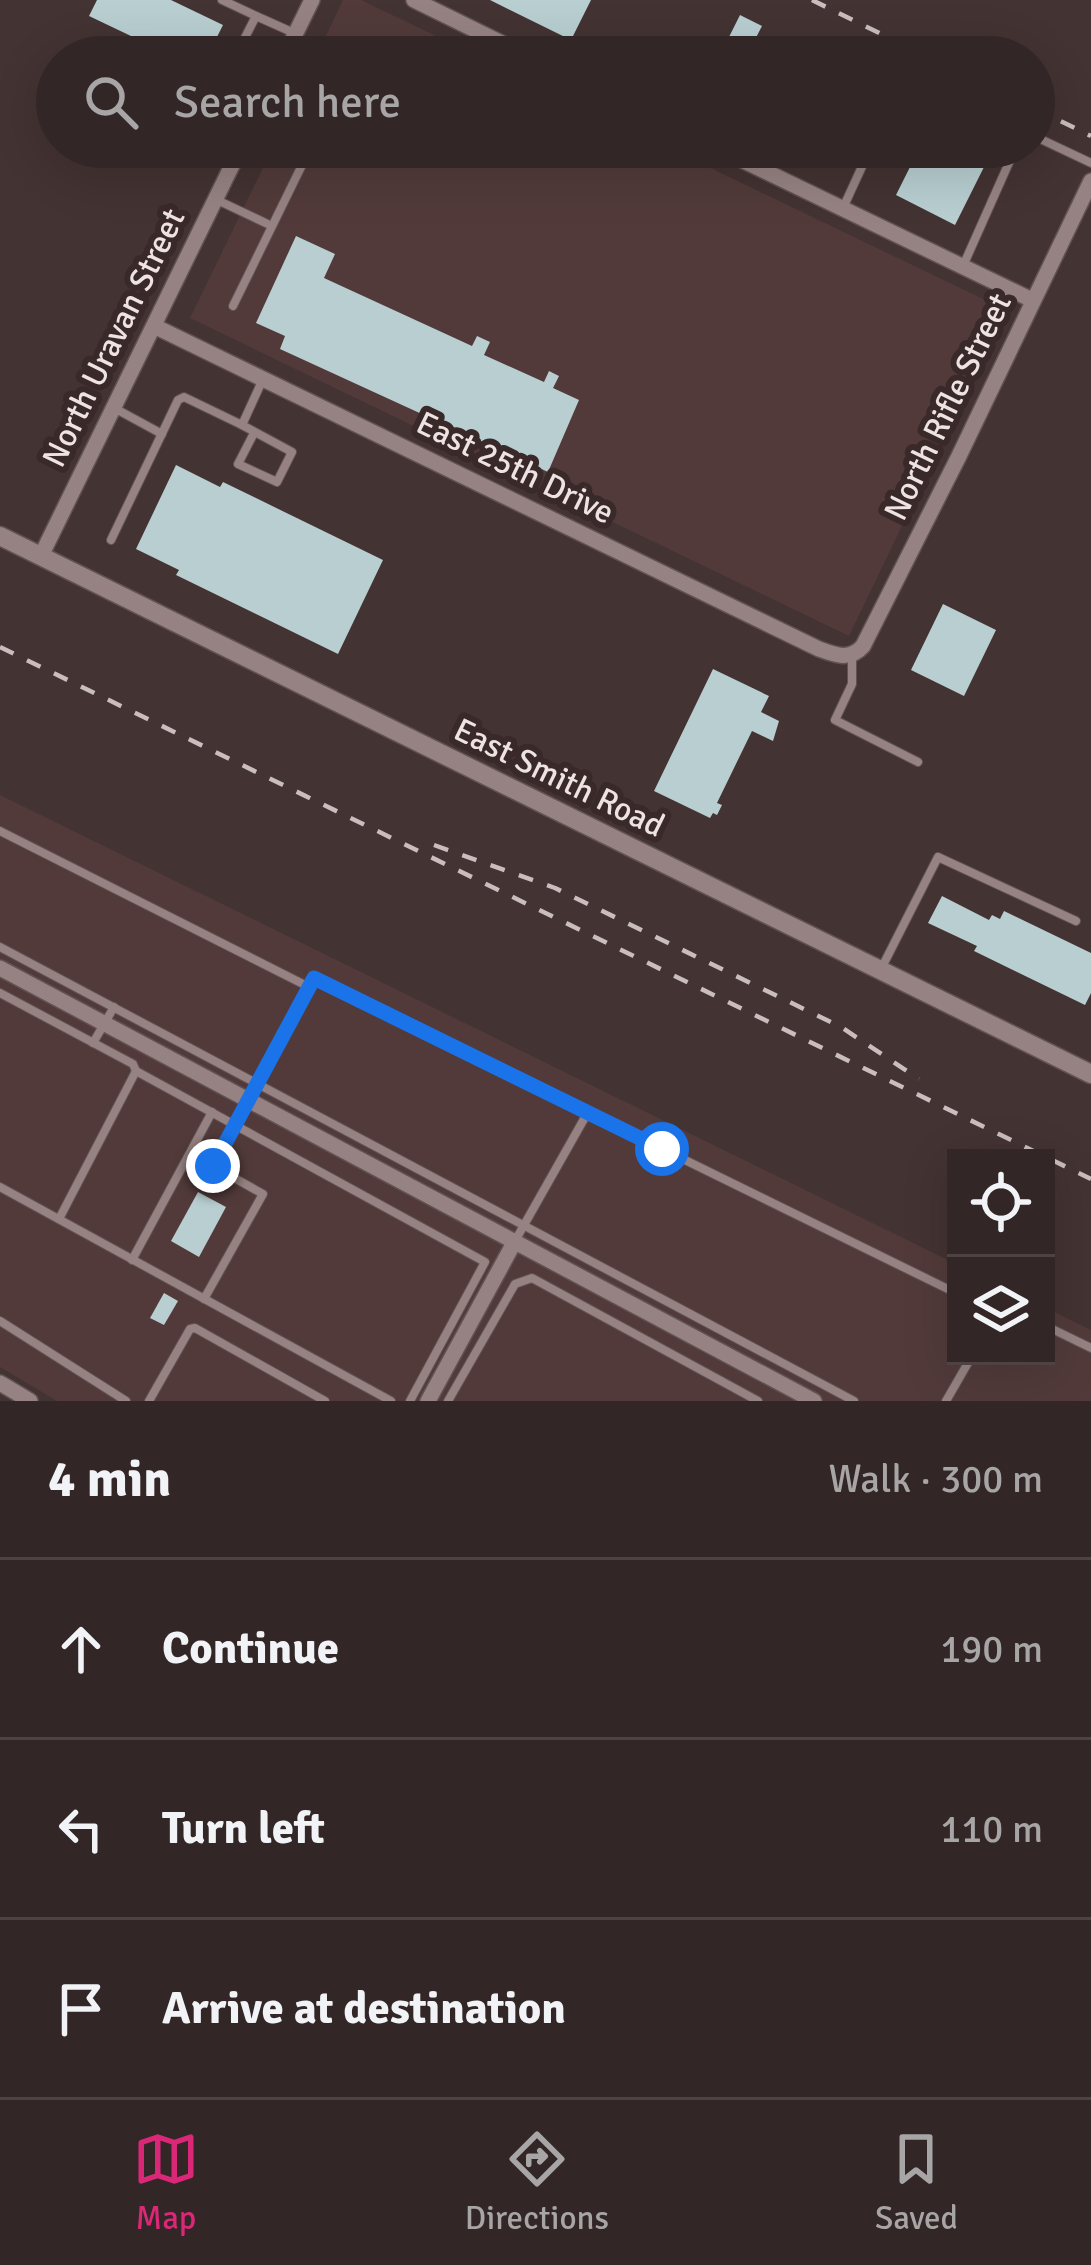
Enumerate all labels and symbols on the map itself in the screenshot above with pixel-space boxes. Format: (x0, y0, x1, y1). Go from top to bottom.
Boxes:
street label: North Uravan Street (34, 202, 194, 474)
street label: North Rifle Street (875, 287, 1021, 527)
street label: East 25th Drive (410, 403, 620, 533)
street label: East Smith Road (447, 709, 671, 847)
route start (635, 1122, 689, 1176)
route end (186, 1139, 240, 1193)

